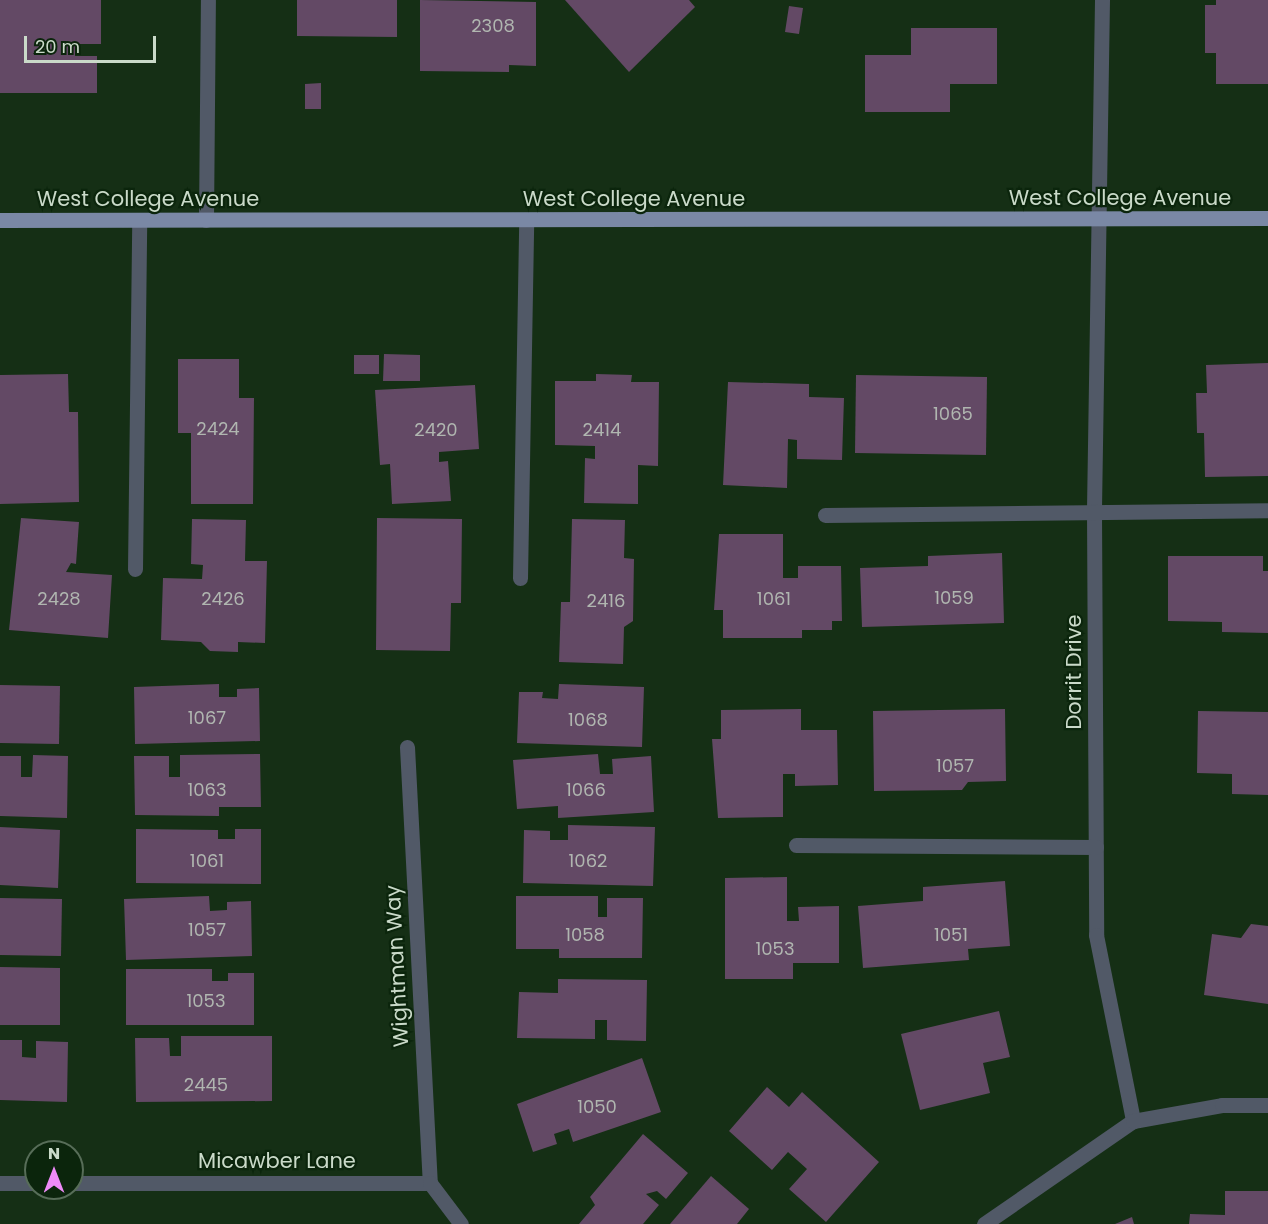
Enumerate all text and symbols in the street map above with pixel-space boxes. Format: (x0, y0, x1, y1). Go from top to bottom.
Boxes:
house number: 2308 (471, 15, 515, 37)
scale bar (27, 24, 159, 62)
text: 20 m (35, 34, 80, 59)
street label: West College Avenue (1009, 185, 1231, 211)
street label: West College Avenue (37, 186, 259, 212)
street label: West College Avenue (523, 186, 745, 212)
house number: 1065 (933, 403, 973, 425)
house number: 2424 (196, 418, 240, 440)
house number: 2420 (414, 419, 458, 441)
house number: 2414 (583, 419, 621, 441)
house number: 1059 (934, 587, 974, 609)
house number: 2428 (37, 588, 81, 610)
house number: 2426 (201, 588, 245, 610)
house number: 1061 (757, 588, 791, 610)
house number: 2416 (587, 590, 625, 612)
street label: Dorrit Drive (1061, 614, 1087, 730)
house number: 1067 (188, 707, 226, 729)
house number: 1068 (568, 709, 608, 731)
house number: 1057 (936, 755, 974, 777)
house number: 1063 (187, 779, 227, 801)
house number: 1066 (566, 779, 606, 801)
house number: 1061 (190, 850, 224, 872)
house number: 1062 (569, 850, 607, 872)
street label: Wightman Way (380, 884, 414, 1048)
house number: 1057 (188, 919, 226, 941)
house number: 1058 (565, 924, 605, 946)
house number: 1051 (934, 924, 968, 946)
house number: 1053 (756, 938, 794, 960)
house number: 1053 (187, 990, 225, 1012)
house number: 2445 (184, 1074, 228, 1096)
house number: 1050 (577, 1096, 617, 1118)
north arrow (24, 1140, 84, 1200)
text: N (48, 1142, 60, 1165)
street label: Micawber Lane (198, 1148, 356, 1174)

